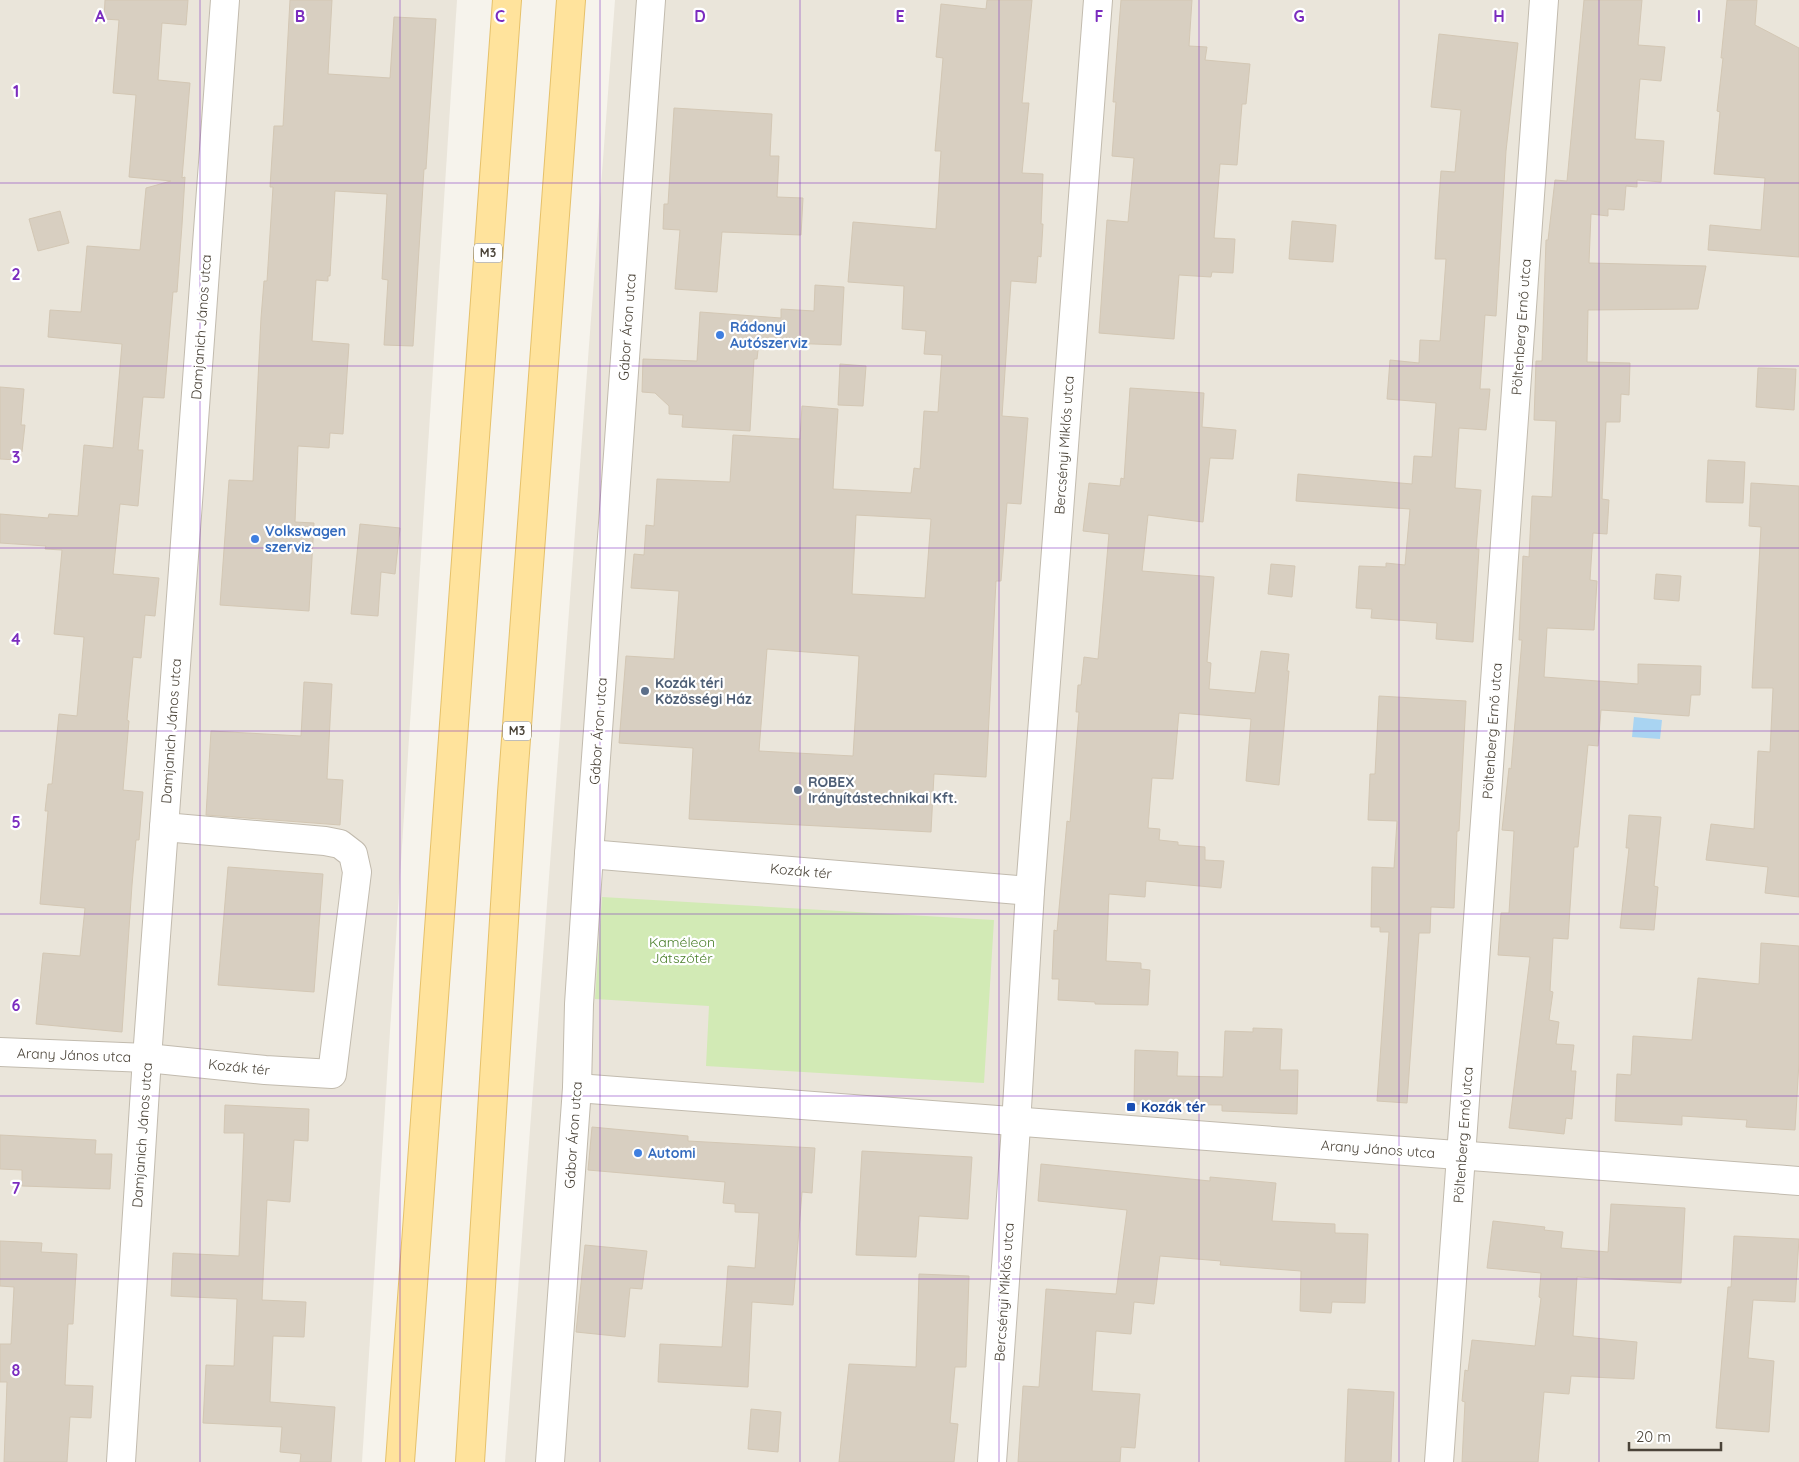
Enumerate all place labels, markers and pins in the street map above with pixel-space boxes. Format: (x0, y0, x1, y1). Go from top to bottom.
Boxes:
place label: Rádonyi Autószerviz (730, 318, 808, 352)
marker: Rádonyi Autószerviz (714, 329, 726, 341)
place label: Volkswagen szerviz (265, 522, 346, 556)
marker: Volkswagen szerviz (249, 533, 261, 545)
place label: Kozák téri Közösségi Ház (655, 674, 752, 708)
marker: Kozák téri Közösségi Ház (639, 685, 651, 697)
place label: ROBEX Irányítástechnikai Kft. (808, 773, 957, 807)
marker: ROBEX Irányítástechnikai Kft. (792, 784, 804, 796)
place label: Kozák tér (1141, 1098, 1206, 1116)
marker: Kozák tér (1125, 1101, 1137, 1113)
place label: Automi (648, 1144, 696, 1162)
marker: Automi (632, 1147, 644, 1159)

